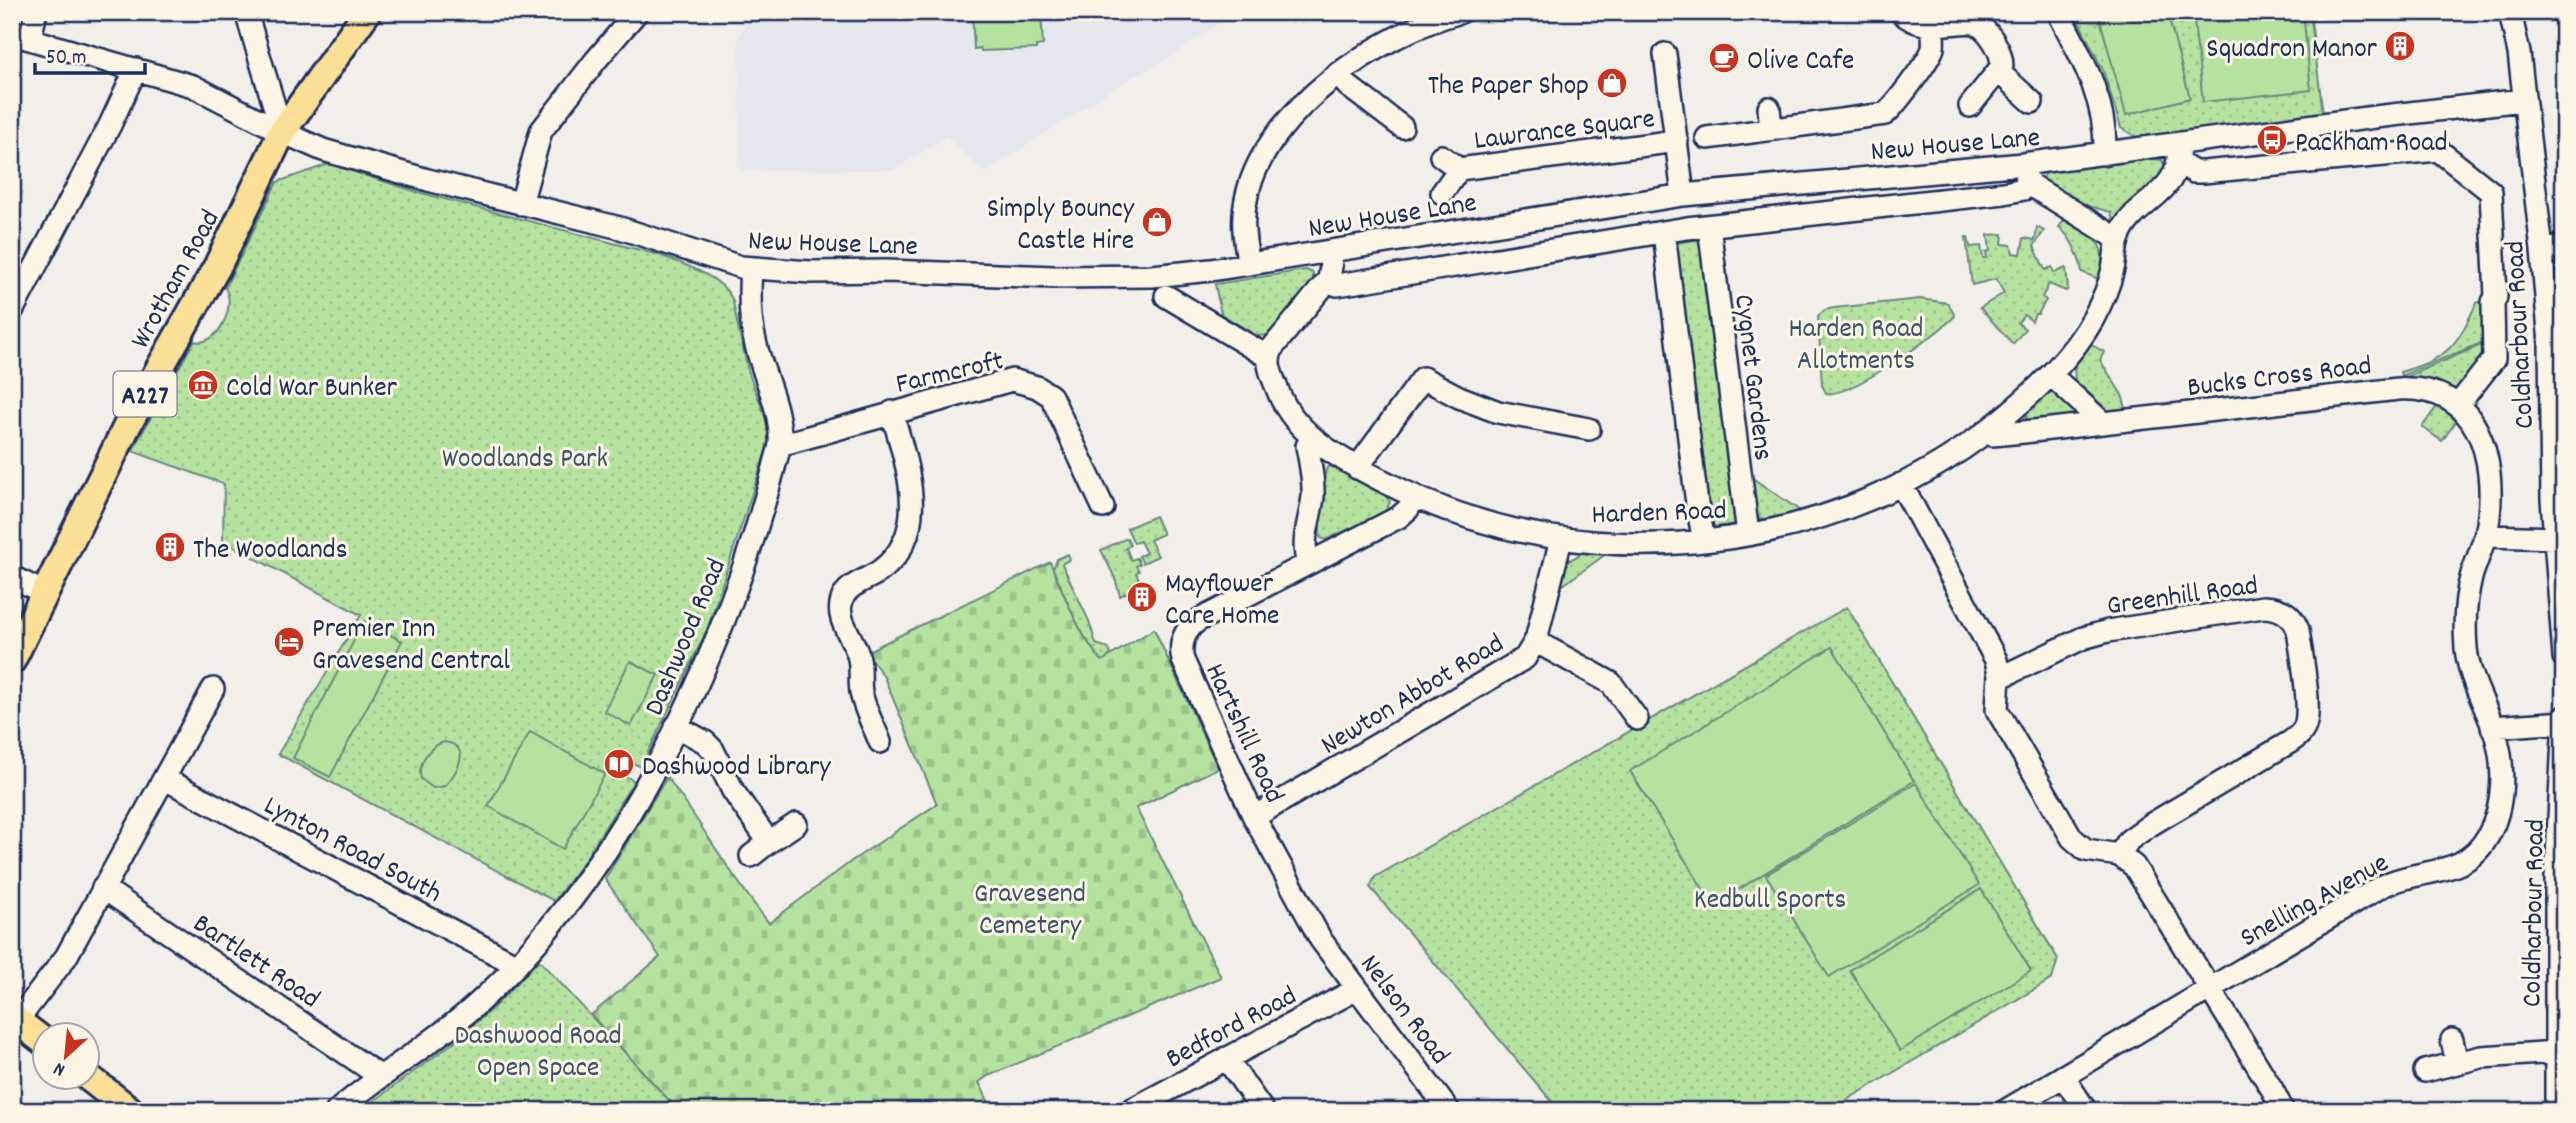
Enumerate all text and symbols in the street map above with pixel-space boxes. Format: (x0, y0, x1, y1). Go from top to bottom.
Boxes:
building icon: Squadron Manor (2383, 29, 2417, 63)
place label: Squadron Manor (2206, 31, 2378, 71)
scale bar (35, 32, 145, 76)
cafe icon: Olive Cafe (1707, 41, 1741, 75)
place label: Olive Cafe (1747, 43, 1854, 83)
text: 50 m (46, 44, 86, 74)
shop icon: The Paper Shop (1595, 66, 1629, 100)
place label: The Paper Shop (1428, 68, 1589, 108)
street label: Lawrance Square (1472, 101, 1657, 163)
street label: New House Lane (1869, 120, 2042, 174)
bus stop icon: Packham Road (2255, 123, 2289, 157)
place label: Packham Road (2295, 125, 2448, 165)
street label: New House Lane (1306, 185, 1480, 251)
place label: Simply Bouncy Castle Hire (987, 191, 1135, 263)
street label: Wrotham Road (123, 204, 232, 357)
shop icon: Simply Bouncy Castle Hire (1140, 205, 1174, 239)
street label: New House Lane (747, 223, 918, 269)
street label: Coldharbour Road (2497, 240, 2547, 430)
street label: Cygnet Gardens (1721, 292, 1781, 463)
park label: Harden Road Allotments (1788, 311, 1924, 383)
street label: Farmcroft (892, 343, 1008, 407)
street label: Bucks Cross Road (2185, 348, 2374, 410)
museum icon: Cold War Bunker (186, 368, 220, 402)
place label: Cold War Bunker (226, 370, 398, 410)
road number: A227 (114, 372, 176, 416)
park label: Woodlands Park (442, 441, 608, 481)
street label: Harden Road (1591, 493, 1727, 537)
building icon: The Woodlands (153, 530, 187, 564)
place label: The Woodlands (193, 532, 348, 572)
street label: Dashwood Road (637, 553, 739, 723)
place label: Mayflower Care Home (1165, 566, 1279, 638)
street label: Greenhill Road (2105, 568, 2261, 628)
building icon: Mayflower Care Home (1125, 580, 1159, 614)
place label: Premier Inn Gravesend Central (312, 611, 510, 683)
hotel icon: Premier Inn Gravesend Central (272, 625, 306, 659)
street label: Newton Abbot Road (1314, 626, 1513, 767)
street label: Hartshill Road (1193, 658, 1292, 811)
library icon: Dashwood Library (602, 747, 636, 781)
place label: Dashwood Library (642, 749, 831, 789)
street label: Lynton Road South (255, 788, 448, 915)
street label: Coldharbour Road (2514, 819, 2558, 1008)
street label: Snelling Avenue (2234, 845, 2397, 960)
park label: Gravesend Cemetery (974, 876, 1086, 948)
park label: Kedbull Sports (1694, 882, 1846, 922)
street label: Bartlett Road (184, 906, 327, 1020)
street label: Nelson Road (1348, 948, 1458, 1074)
street label: Bedford Road (1160, 978, 1305, 1081)
park label: Dashwood Road Open Space (454, 1018, 622, 1090)
north arrow (32, 1021, 102, 1092)
text: N (50, 1054, 70, 1082)

